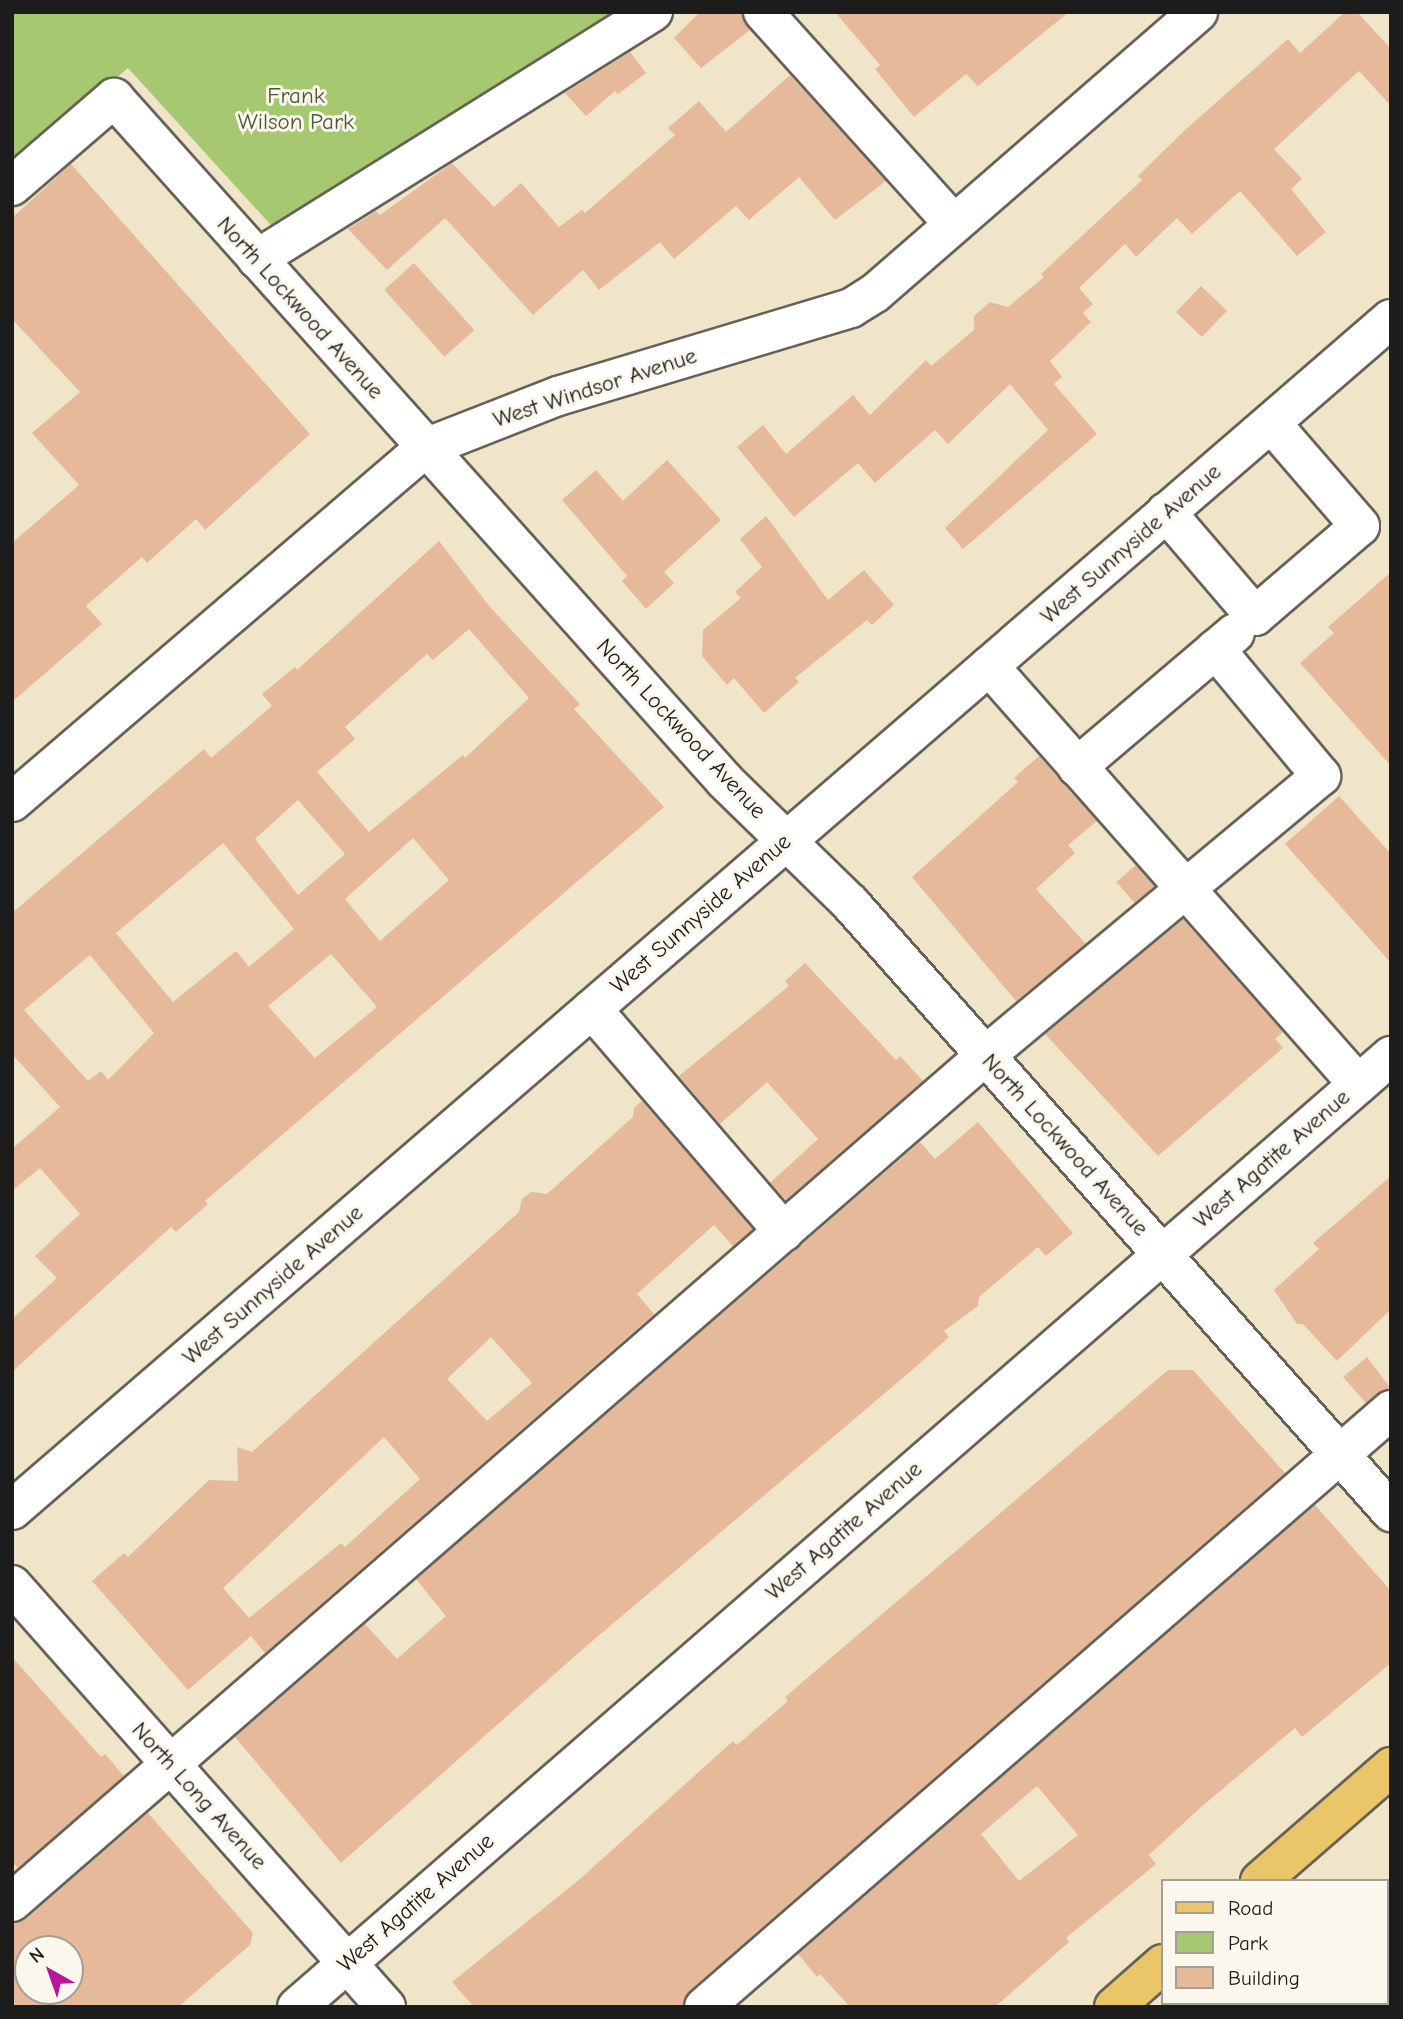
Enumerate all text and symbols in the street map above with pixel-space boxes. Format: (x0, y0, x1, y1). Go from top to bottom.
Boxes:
park label: Frank Wilson Park (238, 82, 354, 136)
street label: North Lockwood Avenue (211, 211, 389, 405)
street label: West Windsor Avenue (490, 342, 700, 434)
street label: West Sunnyside Avenue (1035, 458, 1227, 630)
street label: North Lockwood Avenue (590, 633, 772, 825)
street label: West Sunnyside Avenue (605, 828, 797, 1000)
street label: North Lockwood Avenue (976, 1048, 1154, 1242)
street label: West Agatite Avenue (1188, 1084, 1356, 1234)
street label: West Sunnyside Avenue (177, 1199, 369, 1371)
street label: West Agatite Avenue (760, 1456, 928, 1606)
street label: North Long Avenue (126, 1717, 272, 1875)
street label: West Agatite Avenue (332, 1828, 500, 1978)
legend (1162, 1879, 1389, 2005)
text: Road (1228, 1896, 1273, 1920)
text: Park (1228, 1931, 1268, 1955)
north arrow (14, 1935, 84, 2005)
text: N (25, 1943, 49, 1968)
text: Building (1228, 1966, 1300, 1990)

